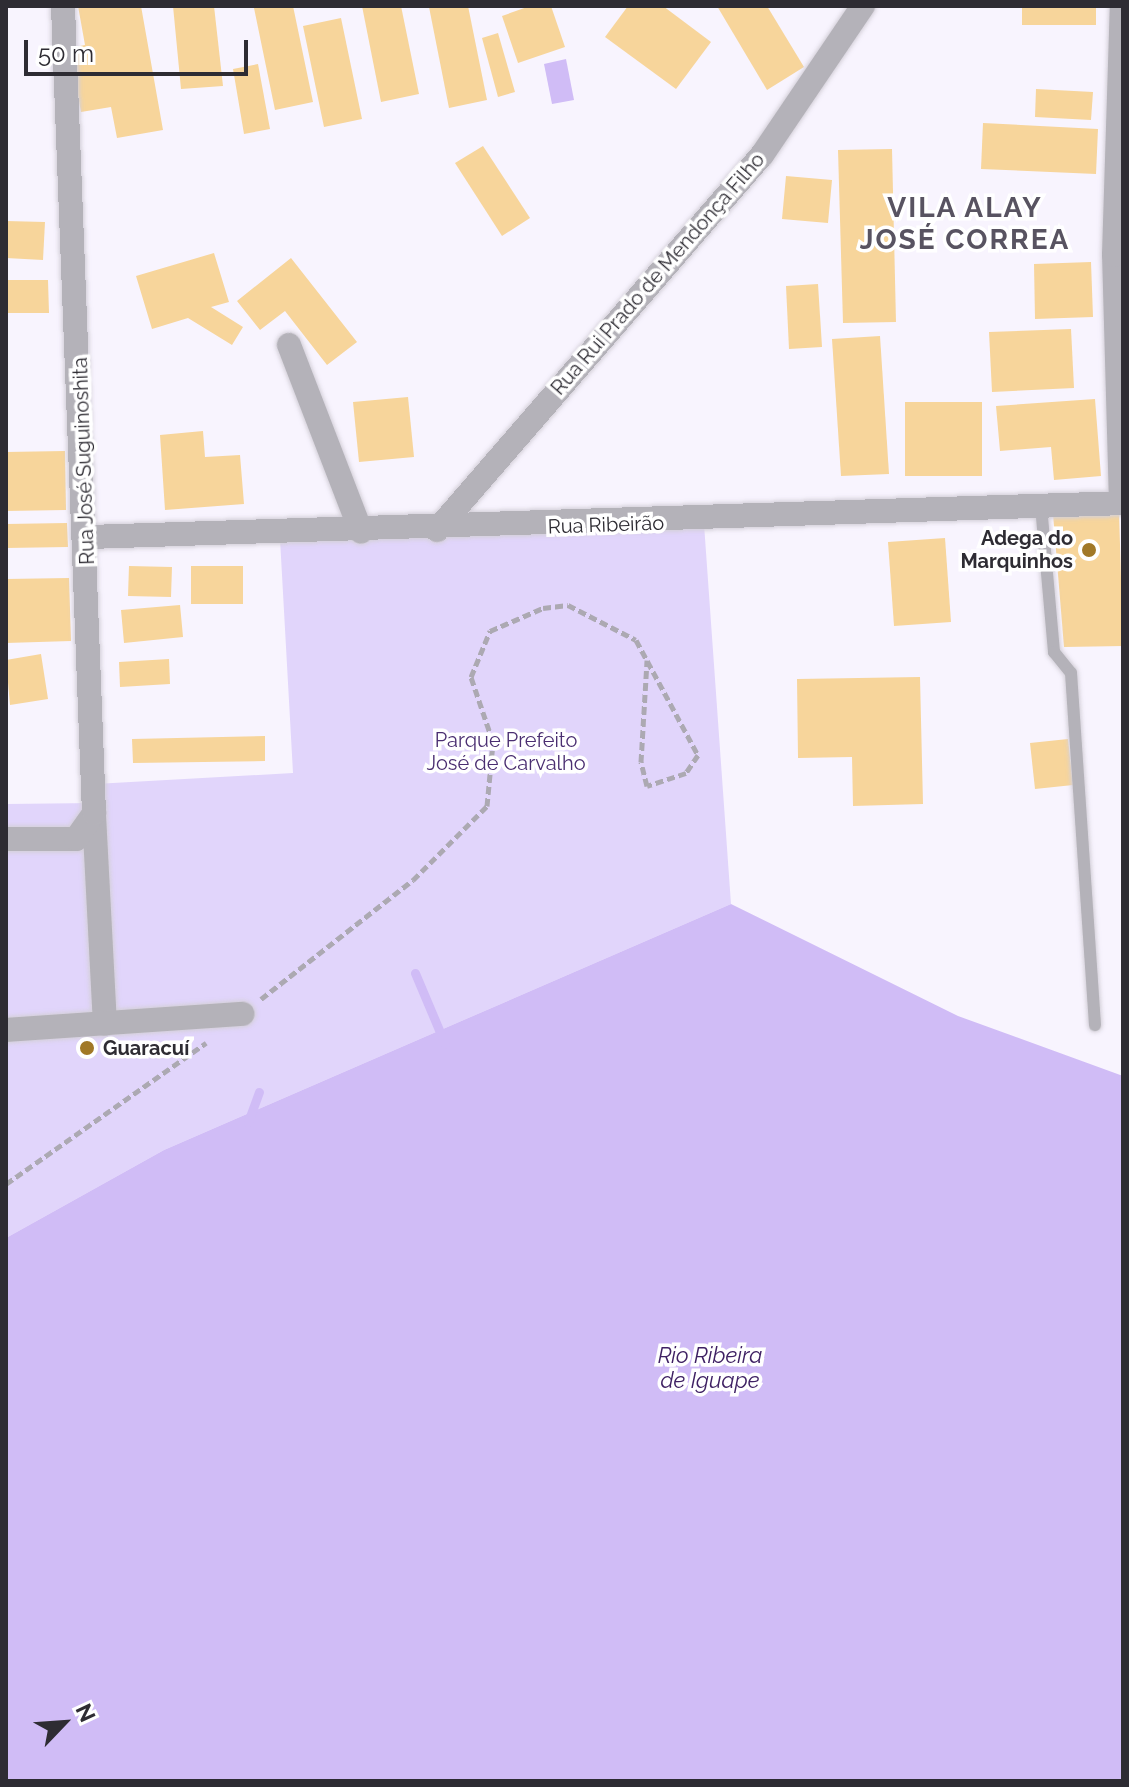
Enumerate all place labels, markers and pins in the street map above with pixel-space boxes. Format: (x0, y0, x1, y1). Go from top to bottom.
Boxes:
place label: Adega do Marquinhos (960, 526, 1073, 573)
marker: Adega do Marquinhos (1080, 541, 1098, 559)
place label: Guaracuí (103, 1036, 189, 1060)
marker: Guaracuí (78, 1039, 96, 1057)

